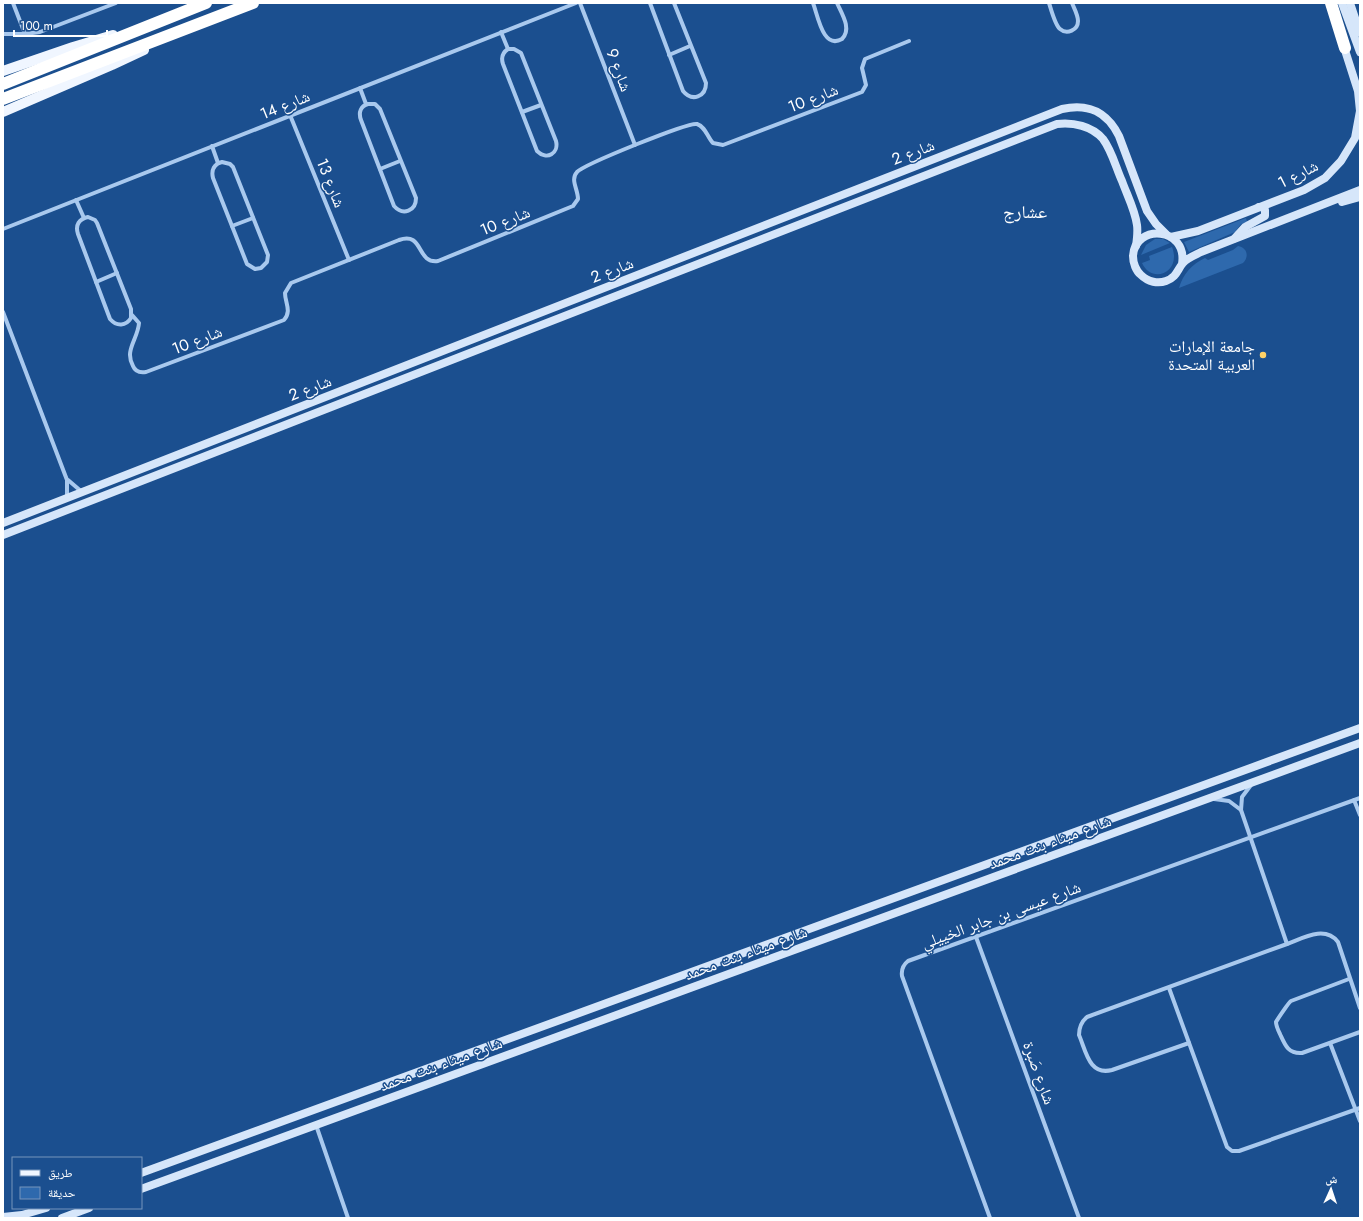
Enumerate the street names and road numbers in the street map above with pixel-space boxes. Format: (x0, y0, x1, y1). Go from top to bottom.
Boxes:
street label: شارع 9 (600, 45, 638, 95)
street label: شارع 10 (785, 78, 841, 118)
street label: شارع 14 (257, 85, 313, 125)
street label: شارع 2 (888, 133, 938, 171)
street label: شارع 1 (1274, 154, 1322, 194)
street label: شارع 13 (311, 155, 351, 211)
street label: شارع 10 (477, 201, 533, 241)
street label: شارع 2 (587, 251, 637, 289)
street label: شارع 10 (169, 320, 225, 360)
street label: شارع 2 (285, 369, 335, 407)
street label: شارع ميثاء بنت محمد (985, 809, 1115, 875)
street label: شارع عيسى بن جابر الخييلي (918, 875, 1084, 956)
street label: شارع ميثاء بنت محمد (681, 920, 811, 986)
street label: شارع ميثاء بنت محمد (376, 1031, 506, 1097)
street label: شارع صَبرة (1017, 1038, 1061, 1108)

